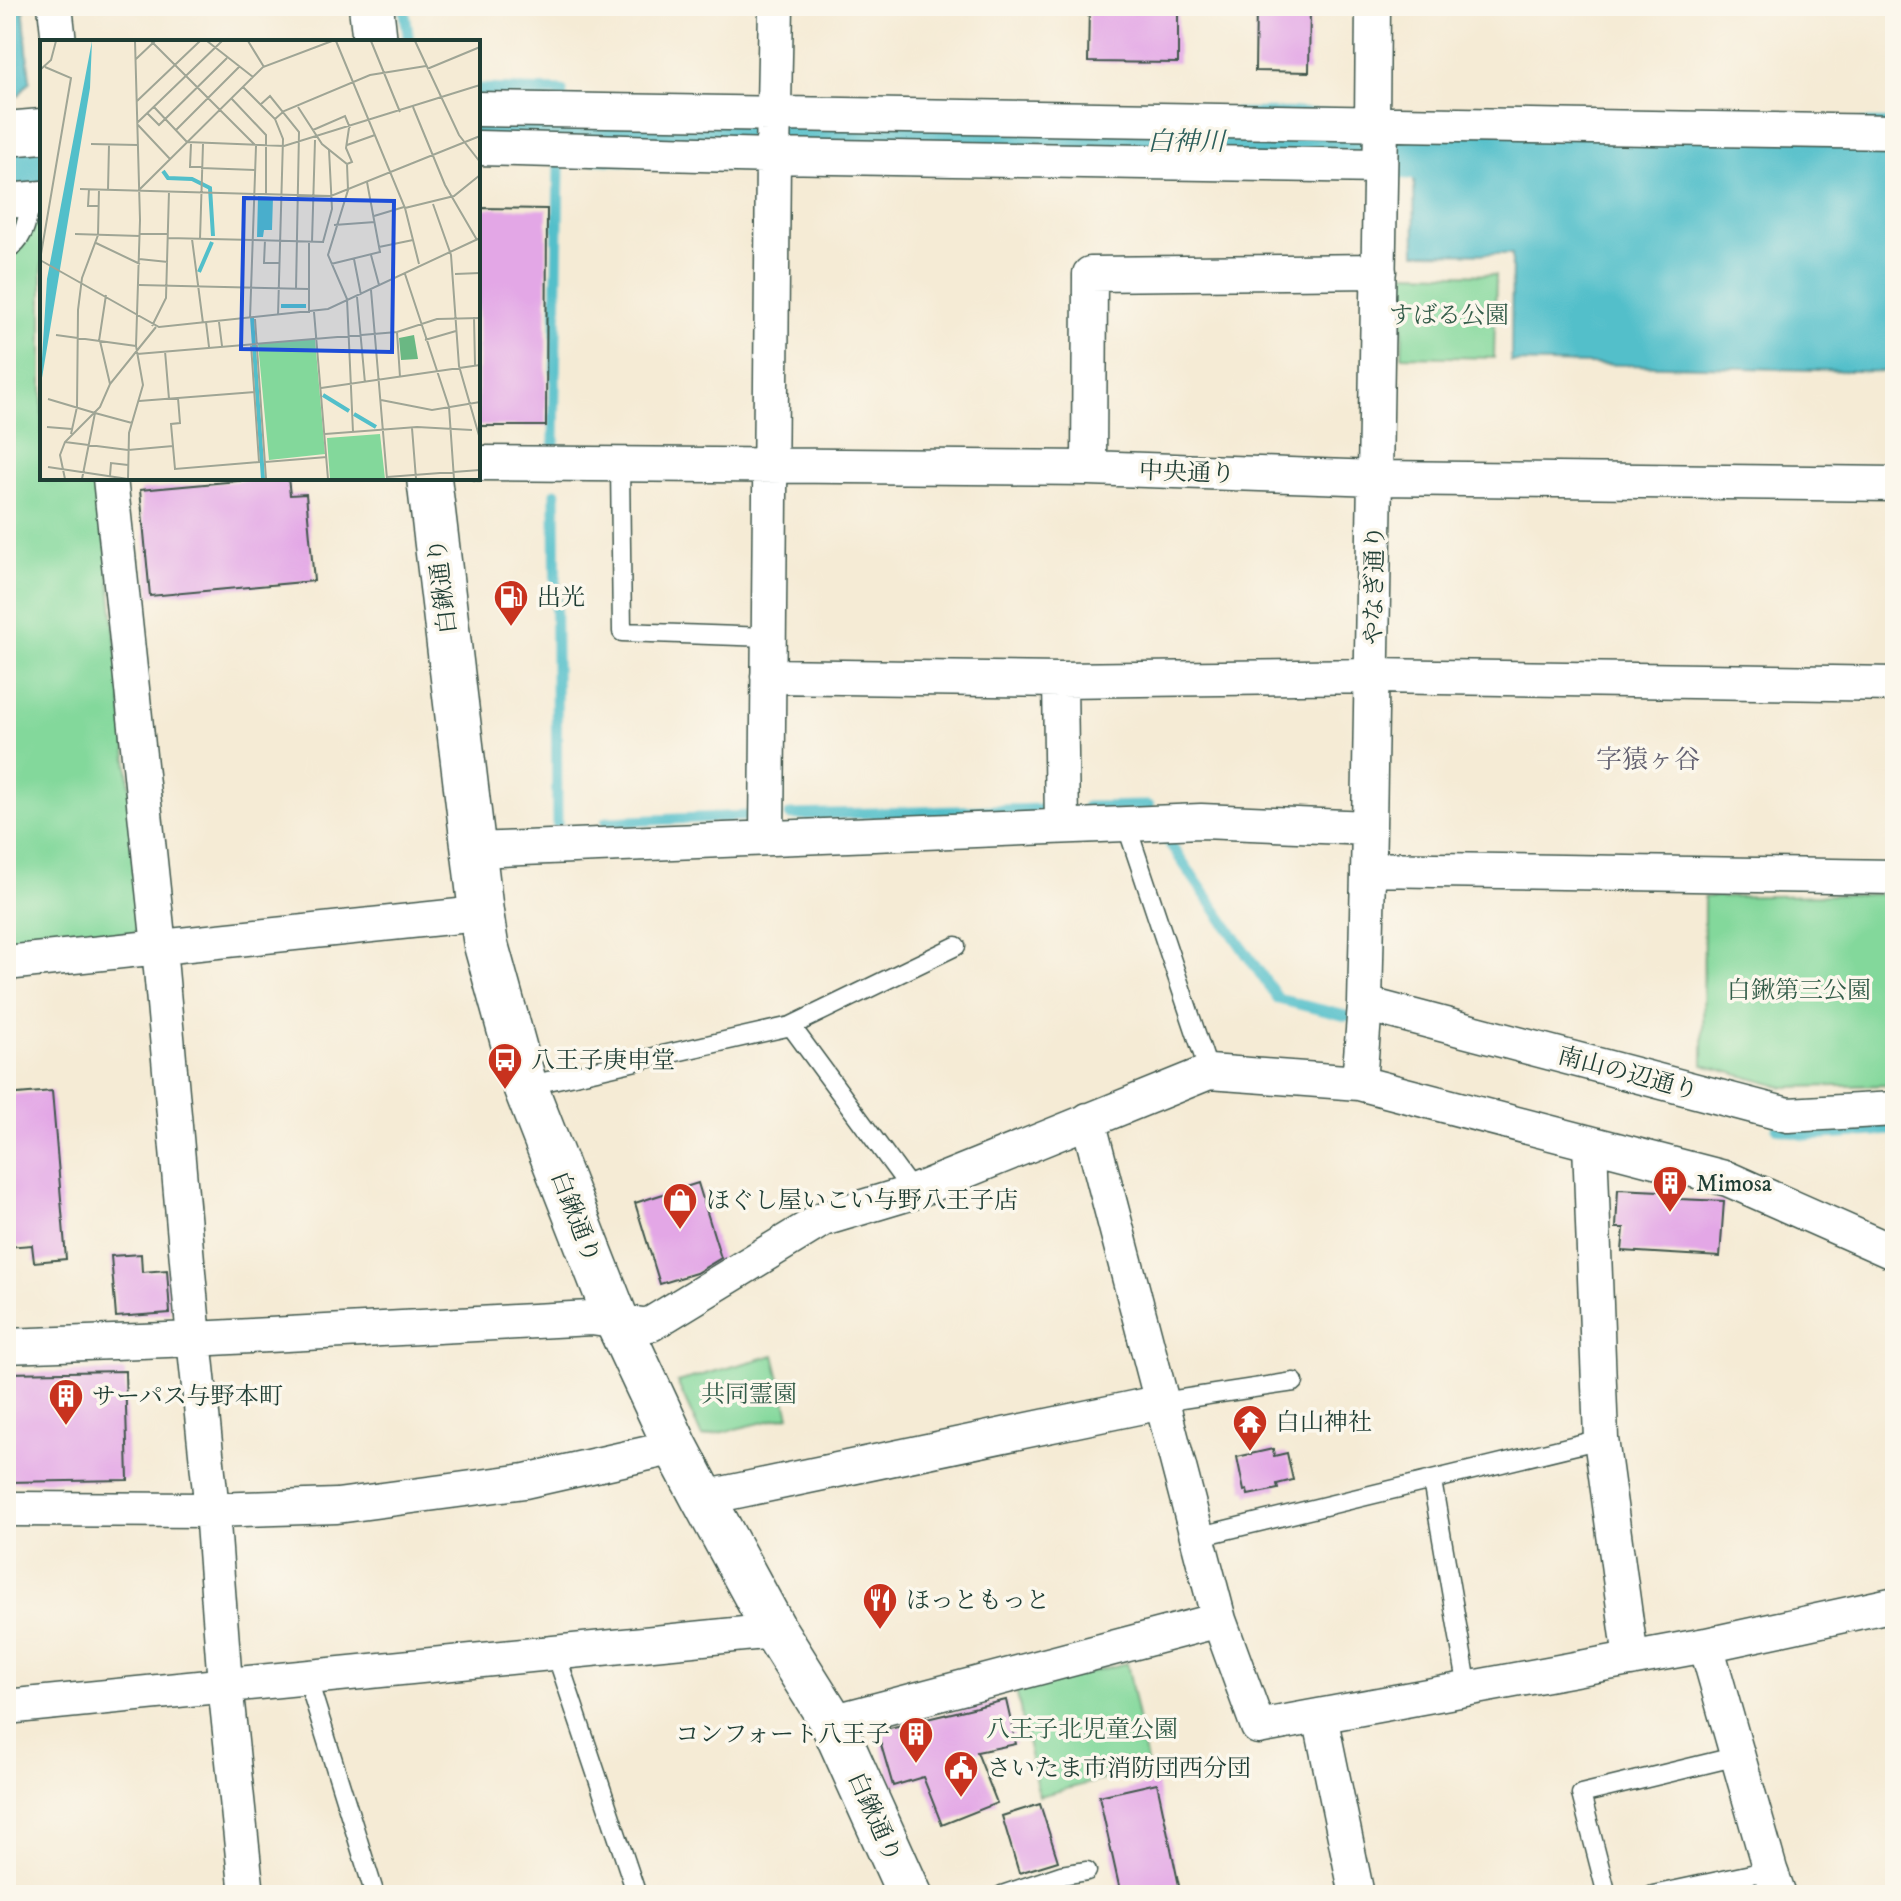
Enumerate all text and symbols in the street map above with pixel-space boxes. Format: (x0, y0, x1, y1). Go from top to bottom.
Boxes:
inset map (40, 40, 480, 480)
water label: 白神川 (1147, 126, 1228, 159)
park label: すばる公園 (1389, 301, 1509, 331)
street label: 中央通り (1138, 456, 1235, 490)
street label: やなぎ通り (1359, 525, 1391, 645)
street label: 白鍬通り (422, 536, 464, 635)
fuel station icon: 出光 (492, 578, 530, 628)
place label: 出光 (537, 583, 585, 613)
district label: 字猿ヶ谷 (1596, 744, 1700, 777)
park label: 白鍬第三公園 (1727, 976, 1871, 1006)
bus stop icon: 八王子庚申堂 (486, 1041, 524, 1091)
street label: 南山の辺通り (1554, 1041, 1701, 1107)
place label: 八王子庚申堂 (531, 1046, 675, 1076)
building icon: Mimosa (1651, 1164, 1689, 1214)
street label: 白鍬通り (544, 1167, 606, 1268)
place label: Mimosa (1696, 1169, 1773, 1199)
shop icon: ほぐし屋いこい与野八王子店 (661, 1181, 699, 1231)
place label: ほぐし屋いこい与野八王子店 (706, 1186, 1018, 1216)
building icon: サーパス与野本町 (47, 1377, 85, 1427)
park label: 共同霊園 (701, 1380, 797, 1410)
place label: サーパス与野本町 (92, 1382, 283, 1412)
temple icon: 白山神社 (1231, 1403, 1269, 1453)
place label: 白山神社 (1276, 1408, 1372, 1438)
restaurant icon: ほっともっと (861, 1581, 899, 1631)
place label: ほっともっと (906, 1586, 1050, 1616)
building icon: コンフォート八王子 (897, 1715, 935, 1765)
park label: 八王子北児童公園 (986, 1715, 1178, 1745)
place label: コンフォート八王子 (675, 1720, 890, 1750)
public building icon: さいたま市消防団西分団 (942, 1749, 980, 1799)
place label: さいたま市消防団西分団 (987, 1754, 1251, 1784)
street label: 白鍬通り (841, 1767, 907, 1867)

